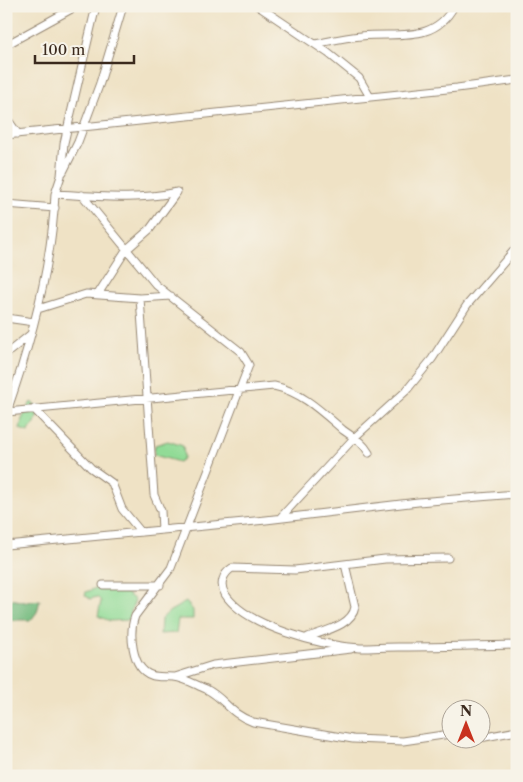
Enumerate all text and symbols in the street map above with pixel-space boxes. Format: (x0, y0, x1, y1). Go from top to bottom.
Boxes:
scale bar (35, 32, 134, 64)
text: 100 m (42, 40, 85, 59)
north arrow (440, 700, 490, 750)
text: N (460, 702, 472, 720)

